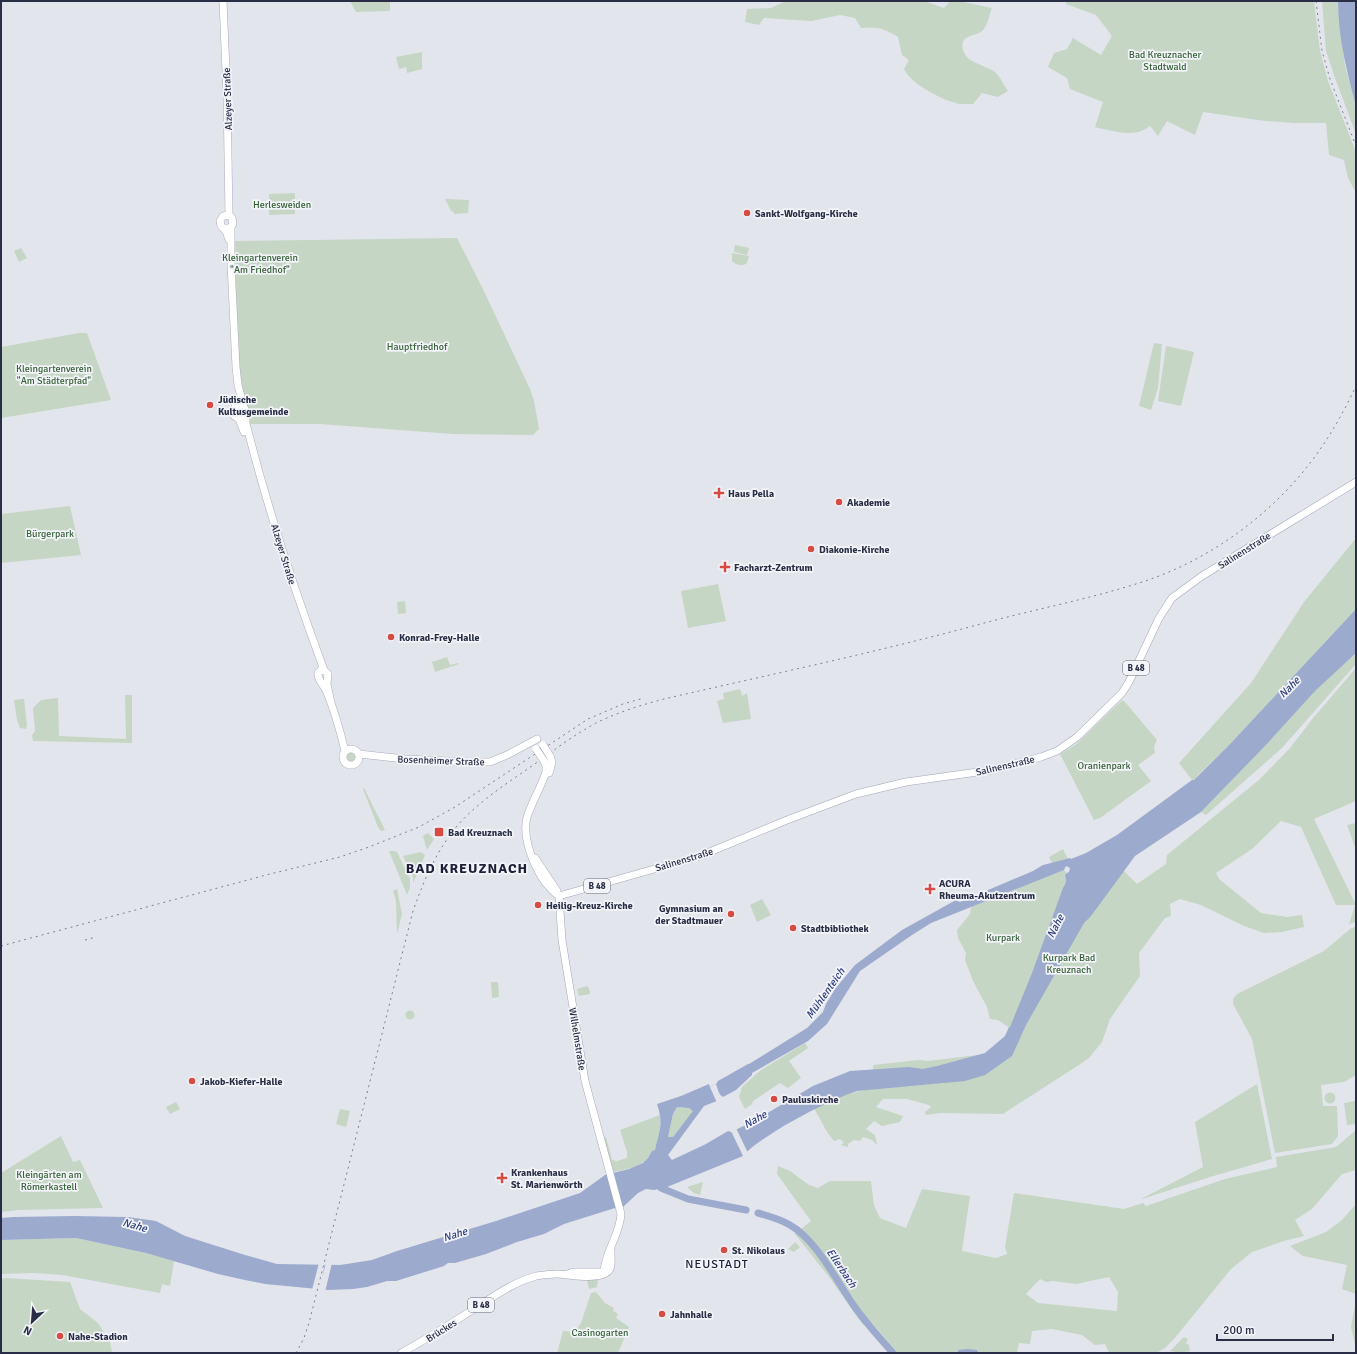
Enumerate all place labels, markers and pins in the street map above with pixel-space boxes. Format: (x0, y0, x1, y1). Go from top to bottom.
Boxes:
marker: Sankt-Wolfgang-Kirche (742, 208, 752, 218)
place label: Sankt-Wolfgang-Kirche (755, 208, 858, 220)
place label: Jüdische Kultusgemeinde (218, 394, 288, 418)
marker: Jüdische Kultusgemeinde (205, 400, 215, 410)
marker: Haus Pella (713, 487, 725, 499)
place label: Haus Pella (728, 488, 774, 500)
marker: Akademie (834, 497, 844, 507)
place label: Akademie (847, 497, 890, 509)
marker: Diakonie-Kirche (806, 544, 816, 554)
place label: Diakonie-Kirche (819, 544, 889, 556)
marker: Facharzt-Zentrum (719, 561, 731, 573)
place label: Facharzt-Zentrum (734, 562, 813, 574)
marker: Konrad-Frey-Halle (386, 632, 396, 642)
place label: Konrad-Frey-Halle (399, 632, 480, 644)
marker: Bad Kreuznach (433, 826, 445, 838)
place label: Bad Kreuznach (448, 827, 513, 839)
place label: ACURA Rheuma-Akutzentrum (939, 878, 1035, 902)
marker: ACURA Rheuma-Akutzentrum (924, 883, 936, 895)
marker: Heilig-Kreuz-Kirche (533, 900, 543, 910)
place label: Heilig-Kreuz-Kirche (546, 900, 633, 912)
place label: Gymnasium an der Stadtmauer (655, 903, 724, 927)
marker: Gymnasium an der Stadtmauer (726, 909, 736, 919)
marker: Stadtbibliothek (788, 923, 798, 933)
place label: Stadtbibliothek (801, 923, 870, 935)
marker: Jakob-Kiefer-Halle (187, 1076, 197, 1086)
place label: Jakob-Kiefer-Halle (200, 1076, 282, 1088)
marker: Pauluskirche (769, 1094, 779, 1104)
place label: Pauluskirche (782, 1094, 838, 1106)
place label: Krankenhaus St. Marienwörth (511, 1167, 583, 1191)
marker: Krankenhaus St. Marienwörth (496, 1172, 508, 1184)
marker: St. Nikolaus (719, 1245, 729, 1255)
place label: St. Nikolaus (732, 1245, 785, 1257)
marker: Jahnhalle (657, 1309, 667, 1319)
place label: Jahnhalle (670, 1309, 712, 1321)
marker: Nahe-Stadion (55, 1331, 65, 1341)
place label: Nahe-Stadion (68, 1331, 128, 1343)

